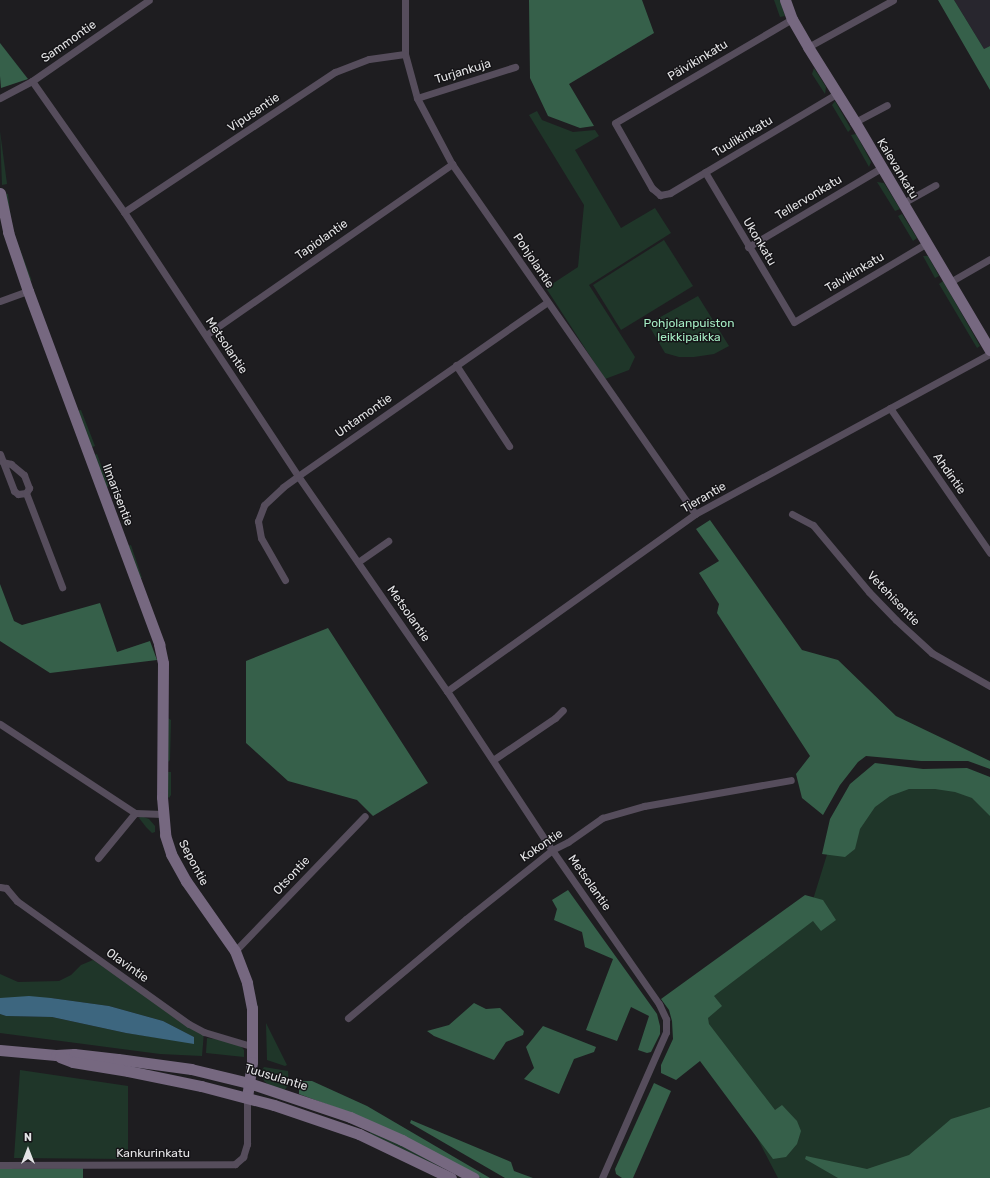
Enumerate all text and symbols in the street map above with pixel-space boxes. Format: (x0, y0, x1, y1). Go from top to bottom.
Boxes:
street label: Sammontie (39, 18, 99, 66)
street label: Päivikinkatu (665, 37, 731, 85)
street label: Turjankuja (433, 57, 493, 87)
street label: Vipusentie (225, 90, 283, 136)
street label: Tuulikinkatu (710, 114, 776, 160)
street label: Kalevankatu (873, 136, 921, 202)
street label: Tellervonkatu (773, 173, 845, 223)
street label: Ukonkatu (739, 216, 779, 268)
street label: Tapiolantie (293, 217, 351, 263)
street label: Pohjolantie (509, 231, 557, 291)
street label: Talvikinkatu (823, 250, 887, 296)
street label: Metsolantie (202, 315, 250, 377)
park label: Pohjolanpuiston leikkipaikka (644, 317, 734, 345)
street label: Untamontie (333, 391, 395, 441)
street label: Ahdintie (930, 451, 968, 497)
street label: Ilmarisentie (99, 462, 135, 528)
street label: Tierantie (679, 479, 729, 517)
street label: Vetehisentie (864, 569, 922, 629)
street label: Metsolantie (383, 583, 433, 645)
street label: Kokontie (518, 827, 566, 865)
street label: Sepontie (175, 838, 211, 888)
street label: Metsolantie (564, 852, 614, 914)
street label: Otsontie (271, 854, 313, 898)
street label: Olavintie (103, 946, 151, 986)
street label: Tuusulantie (243, 1062, 309, 1094)
north arrow (8, 1130, 48, 1170)
text: N (24, 1131, 32, 1144)
street label: Kankurinkatu (116, 1147, 190, 1161)

